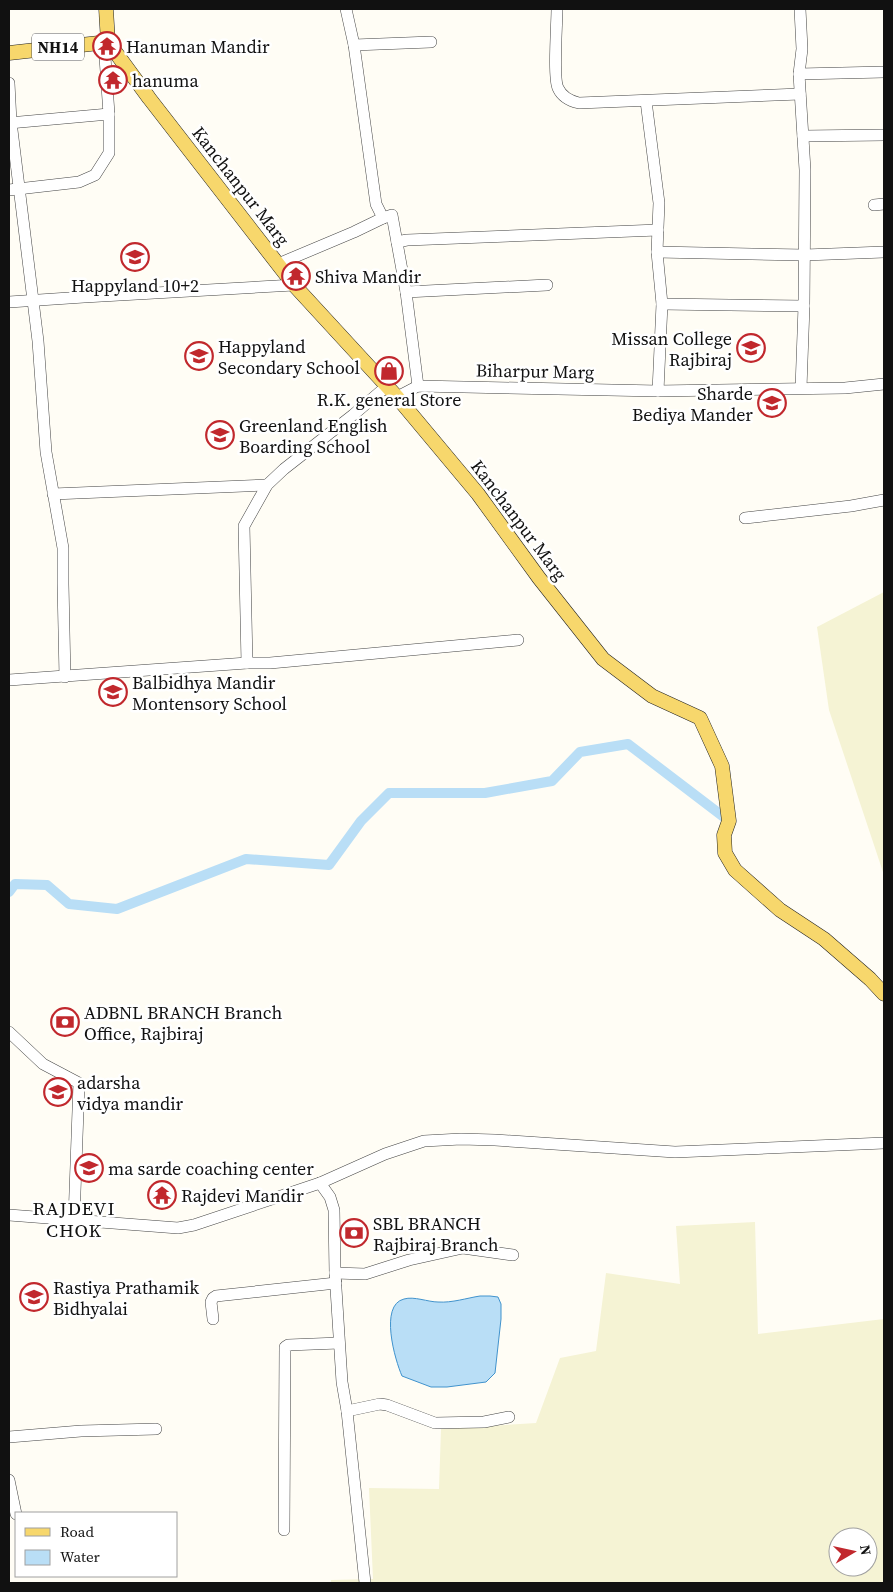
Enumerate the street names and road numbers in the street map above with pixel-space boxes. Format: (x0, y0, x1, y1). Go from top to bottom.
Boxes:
road number: NH14 (32, 34, 84, 61)
street label: Kanchanpur Marg (186, 121, 296, 251)
street label: Biharpur Marg (476, 357, 594, 385)
street label: Kanchanpur Marg (465, 454, 573, 586)

